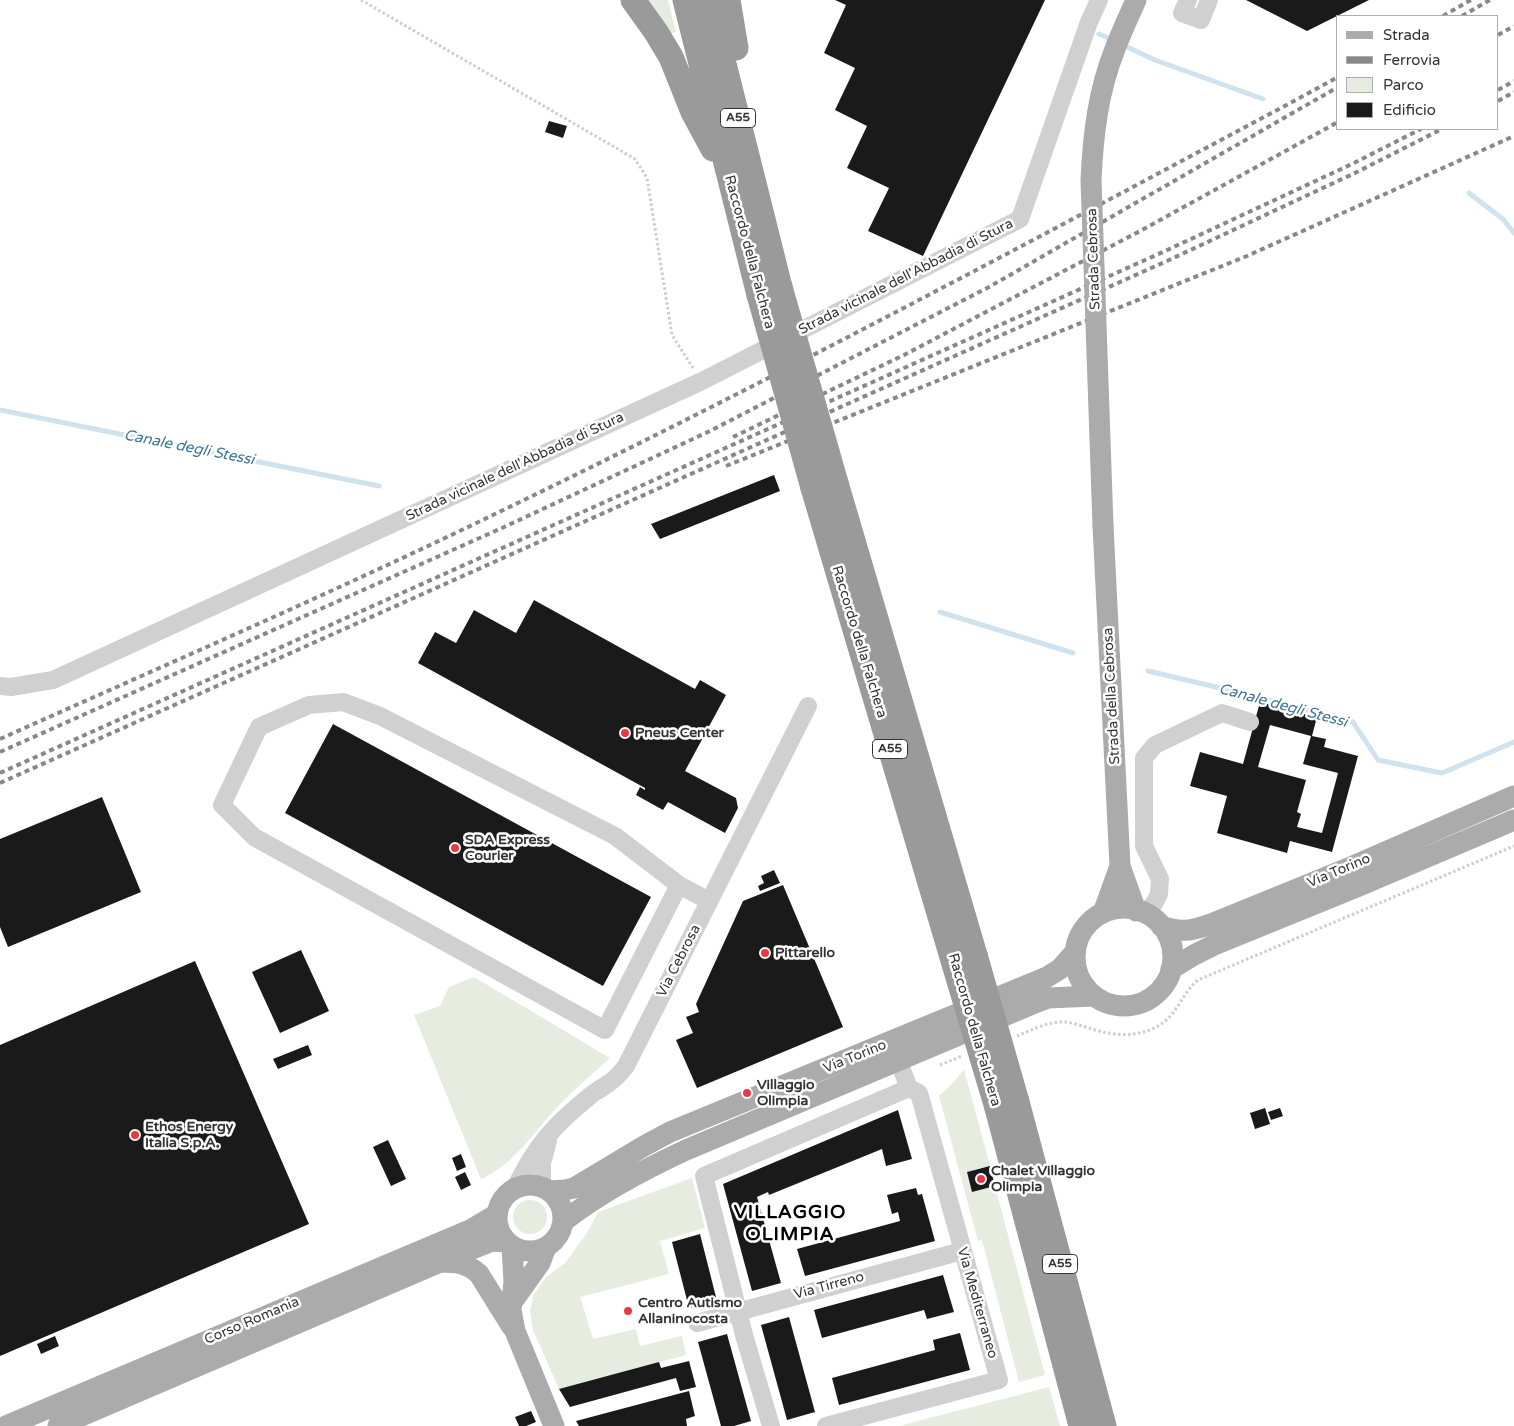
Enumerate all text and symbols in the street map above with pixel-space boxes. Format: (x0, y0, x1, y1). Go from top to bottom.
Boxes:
legend (1336, 15, 1499, 130)
text: Strada (1383, 26, 1430, 44)
text: Ferrovia (1383, 51, 1440, 69)
text: Parco (1383, 76, 1424, 94)
text: Edificio (1383, 101, 1436, 119)
road number: A55 (720, 109, 756, 128)
street label: Raccordo della Falchera (720, 173, 778, 331)
street label: Strada Cebrosa (1084, 208, 1104, 310)
street label: Strada vicinale dell'Abbadia di Stura (796, 215, 1016, 339)
street label: Strada vicinale dell'Abbadia di Stura (403, 409, 627, 525)
water label: Canale degli Stessi (122, 427, 256, 469)
street label: Raccordo della Falchera (828, 564, 890, 720)
street label: Strada della Cebrosa (1100, 627, 1124, 765)
water label: Canale degli Stessi (1217, 680, 1349, 732)
place label: Pneus Center (635, 725, 724, 741)
marker: Pneus Center (619, 727, 631, 739)
road number: A55 (872, 740, 908, 759)
place label: SDA Express Courier (465, 832, 550, 864)
marker: SDA Express Courier (449, 842, 461, 854)
street label: Via Torino (1305, 850, 1373, 892)
street label: Via Cebrosa (654, 922, 704, 1000)
place label: Pittarello (775, 945, 835, 961)
marker: Pittarello (759, 947, 771, 959)
street label: Raccordo della Falchera (944, 952, 1004, 1108)
street label: Via Torino (821, 1037, 889, 1077)
place label: Villaggio Olimpia (757, 1077, 815, 1110)
marker: Villaggio Olimpia (741, 1087, 753, 1099)
place label: Ethos Energy Italia S.p.A. (145, 1119, 233, 1152)
marker: Ethos Energy Italia S.p.A. (129, 1129, 141, 1141)
place label: Chalet Villaggio Olimpia (991, 1163, 1095, 1196)
marker: Chalet Villaggio Olimpia (975, 1173, 987, 1185)
district label: VILLAGGIO OLIMPIA (733, 1202, 847, 1246)
street label: Via Mediterraneo (953, 1245, 1001, 1361)
road number: A55 (1042, 1254, 1078, 1274)
street label: Via Tirreno (792, 1269, 866, 1303)
street label: Corso Romania (202, 1293, 302, 1349)
place label: Centro Autismo Allaninocosta (638, 1295, 742, 1328)
marker: Centro Autismo Allaninocosta (622, 1305, 634, 1317)

